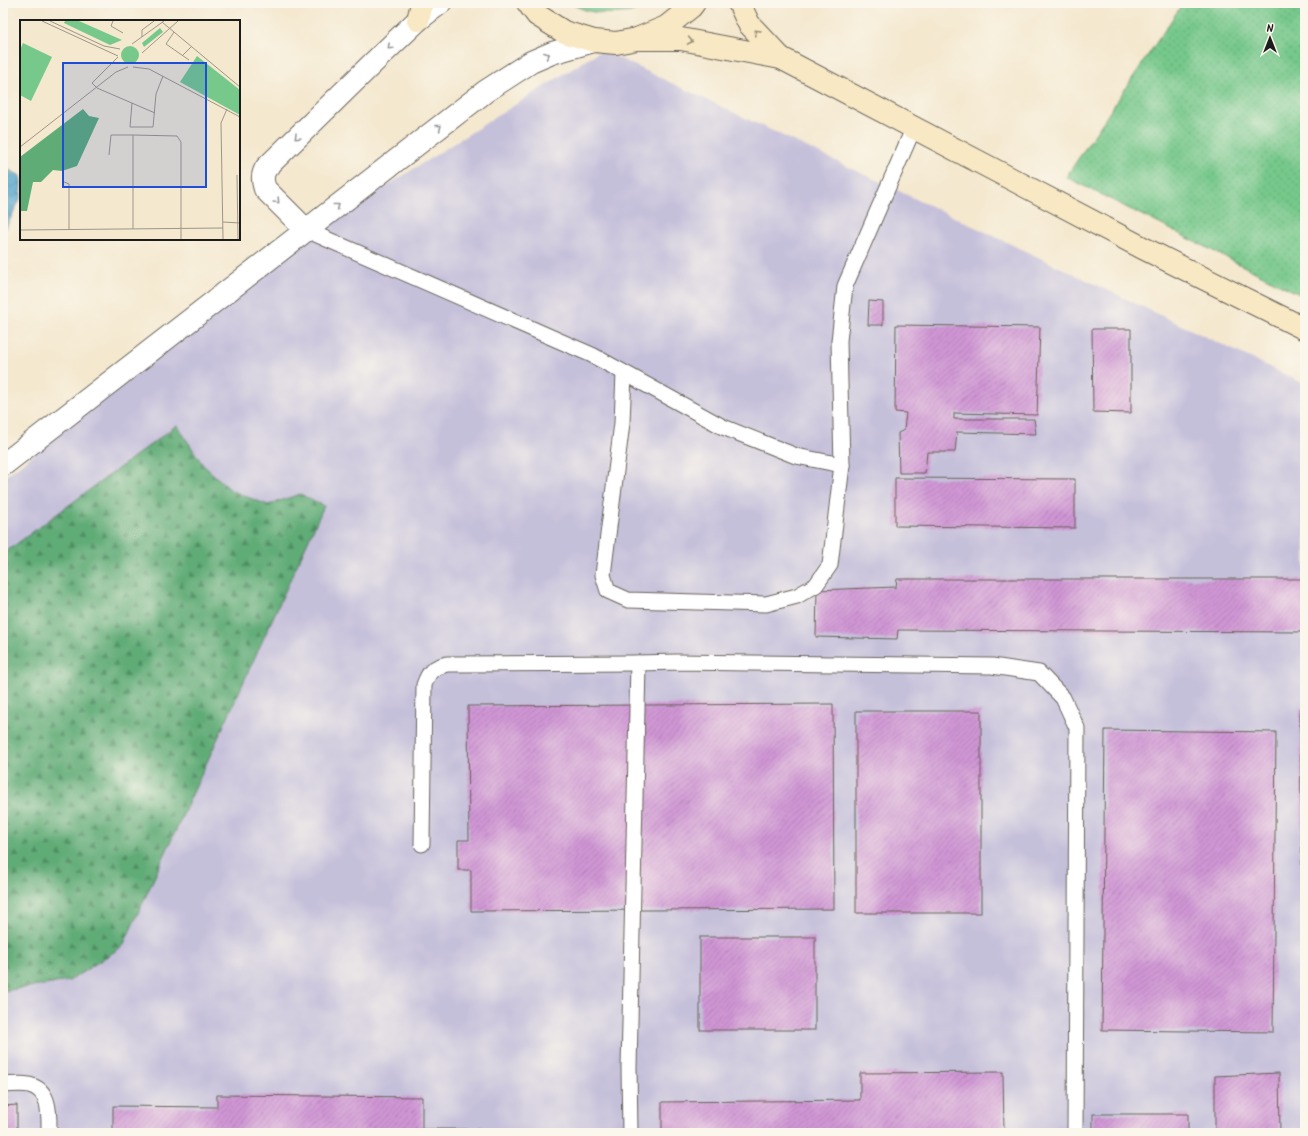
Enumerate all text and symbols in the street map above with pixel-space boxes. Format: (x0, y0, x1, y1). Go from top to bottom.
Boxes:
north arrow (1250, 18, 1290, 58)
inset map (20, 20, 240, 240)
text: N (1267, 20, 1274, 38)
one-way arrow (754, 29, 762, 37)
one-way arrow (687, 36, 693, 44)
one-way arrow (387, 42, 395, 50)
one-way arrow (544, 52, 551, 60)
one-way arrow (435, 125, 442, 132)
one-way arrow (294, 133, 302, 140)
one-way arrow (272, 196, 280, 204)
one-way arrow (332, 204, 339, 211)

